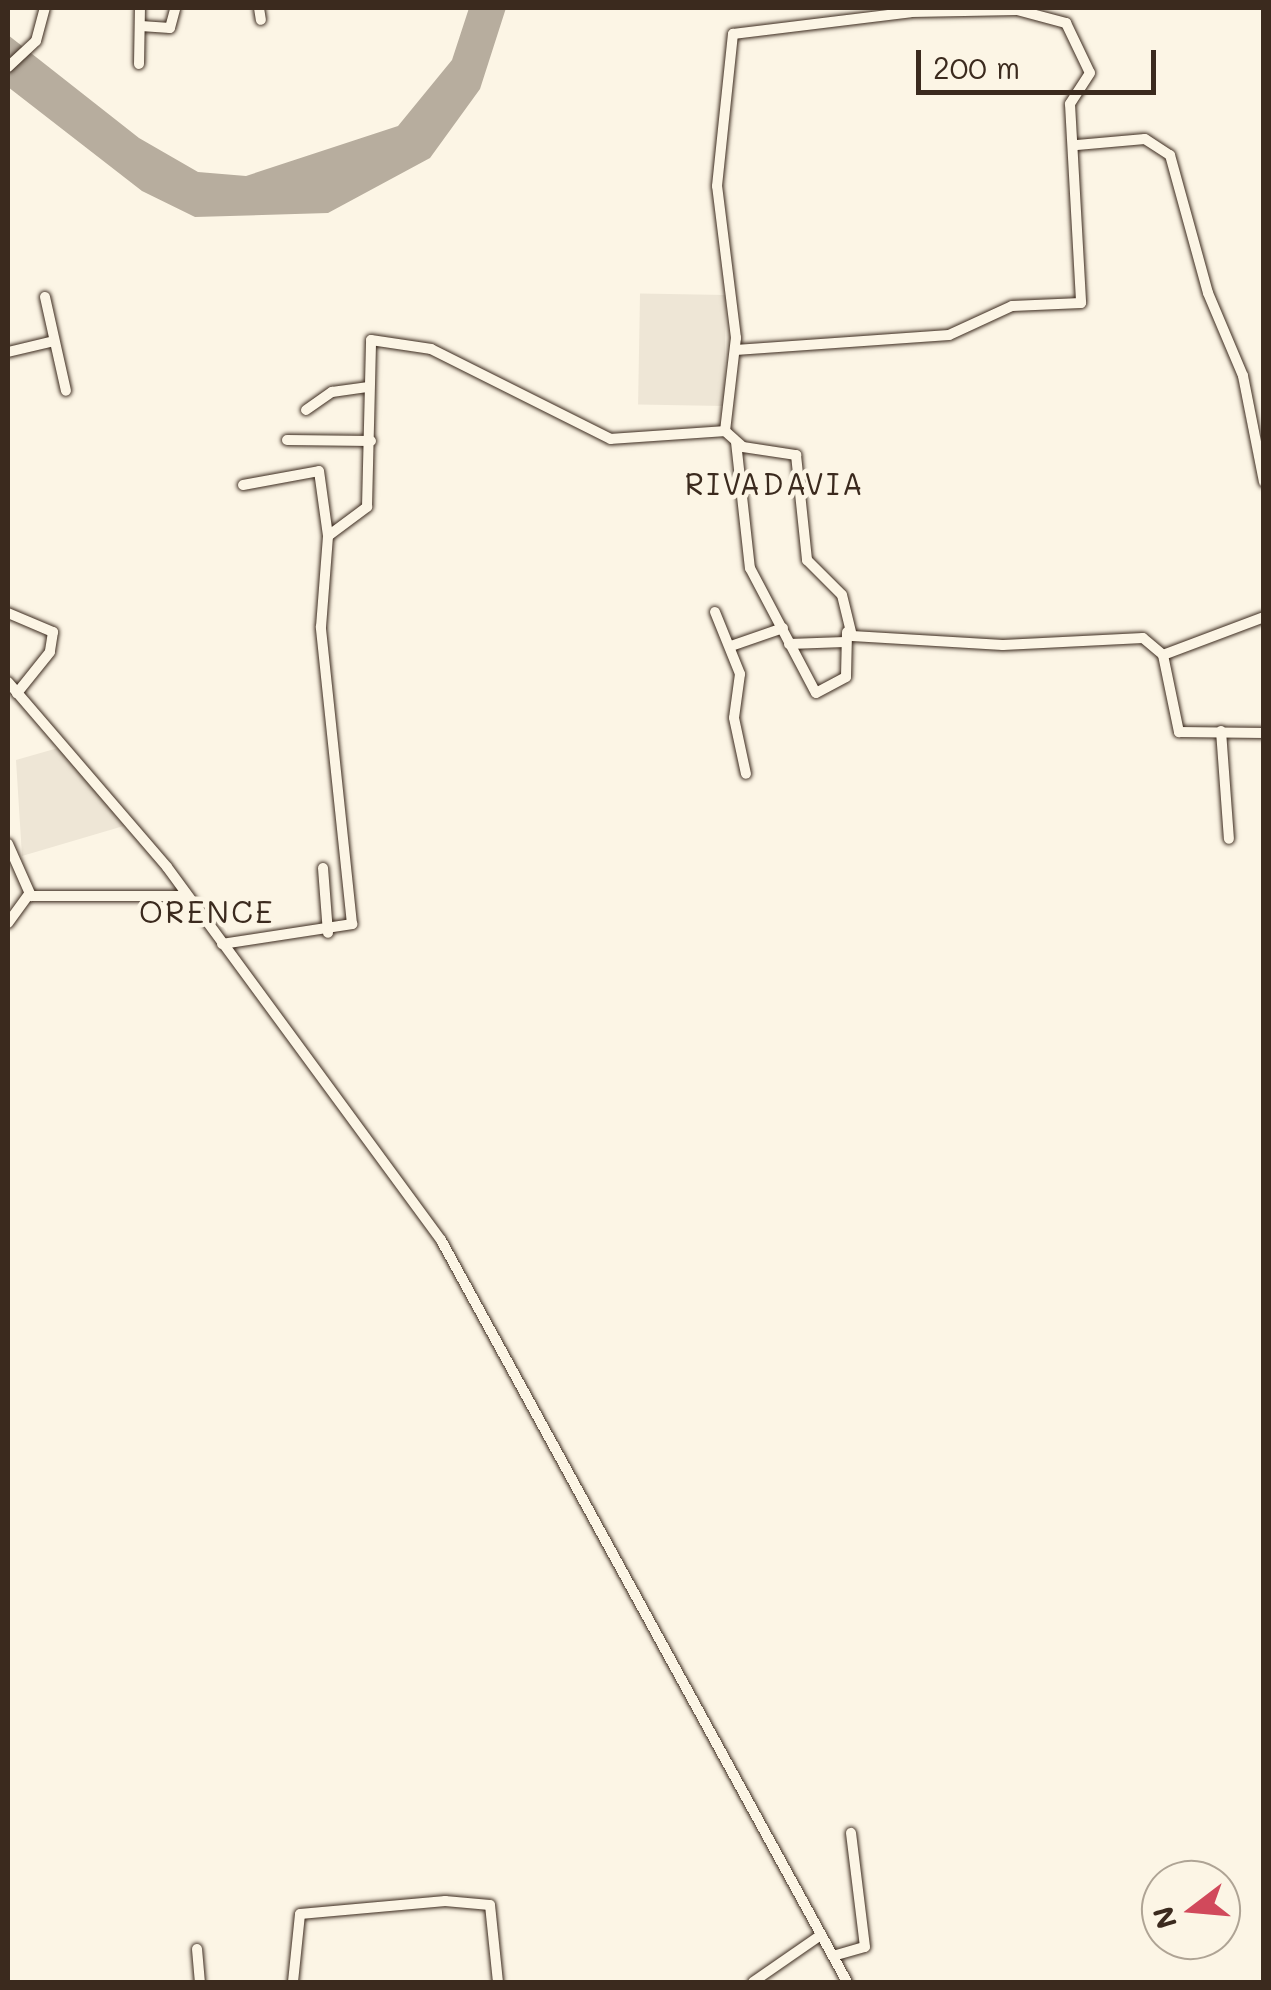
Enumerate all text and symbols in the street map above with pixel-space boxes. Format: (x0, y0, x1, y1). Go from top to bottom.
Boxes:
scale bar (921, 30, 1161, 92)
text: 200 m (933, 47, 1020, 87)
district label: RIVADAVIA (685, 465, 865, 501)
district label: ORENCE (139, 893, 275, 929)
north arrow (1141, 1860, 1241, 1960)
text: N (1144, 1903, 1184, 1933)

